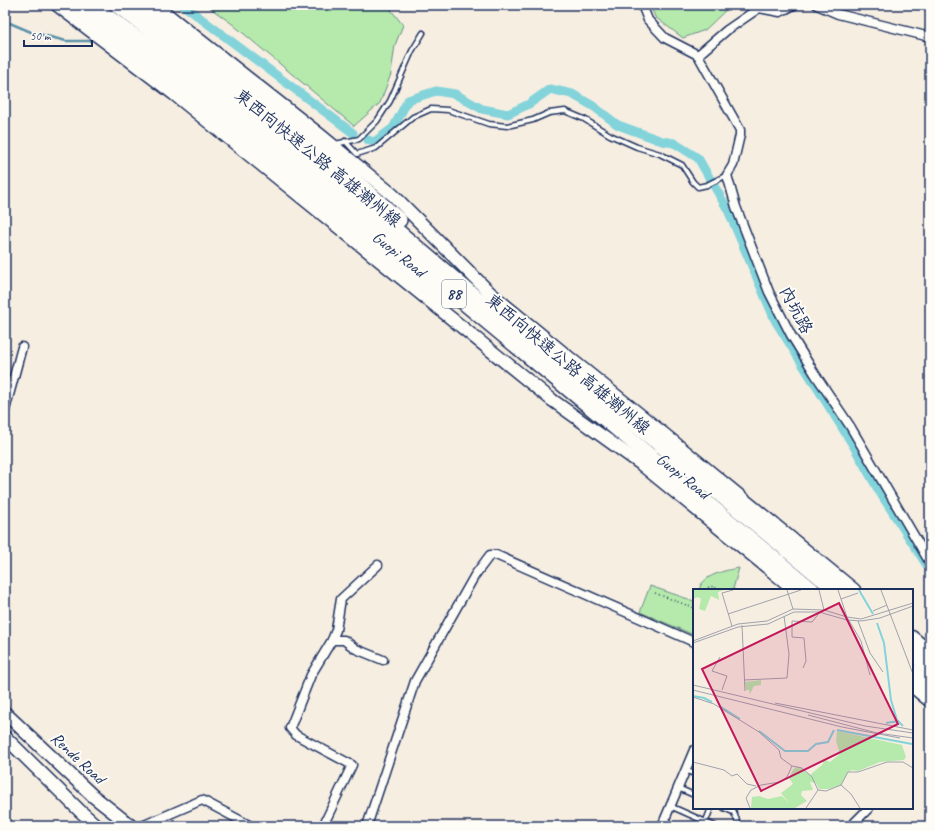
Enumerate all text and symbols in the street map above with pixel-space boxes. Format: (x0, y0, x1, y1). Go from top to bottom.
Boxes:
scale bar (24, 22, 92, 48)
text: 50 m (30, 28, 52, 44)
street label: 東西向快速公路 高雄潮州線 (231, 84, 405, 232)
street label: Guopi Road (368, 226, 432, 284)
road number: 88 (442, 280, 466, 308)
street label: 內坑路 (775, 283, 817, 337)
street label: 東西向快速公路 高雄潮州線 (482, 289, 654, 439)
street label: Guopi Road (652, 448, 716, 506)
inset map (693, 589, 913, 809)
street label: Rende Road (46, 727, 111, 790)

